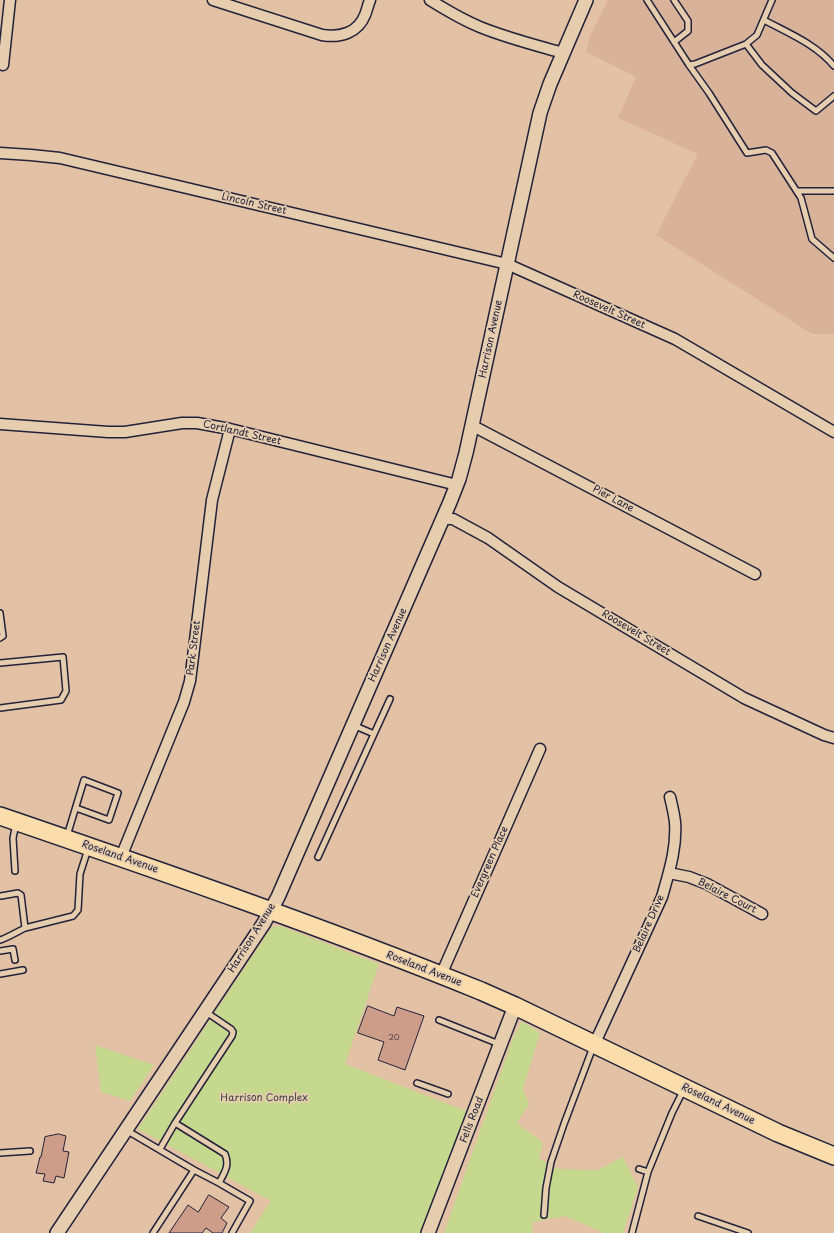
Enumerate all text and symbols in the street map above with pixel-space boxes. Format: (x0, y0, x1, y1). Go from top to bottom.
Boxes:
street label: Lincoln Street (220, 191, 288, 217)
street label: Roosevelt Street (571, 289, 647, 331)
street label: Harrison Avenue (477, 299, 505, 379)
street label: Cortlandt Street (202, 418, 282, 448)
street label: Pier Lane (590, 483, 636, 515)
street label: Harrison Avenue (366, 606, 410, 684)
street label: Roosevelt Street (599, 608, 673, 658)
street label: Park Street (185, 620, 203, 676)
street label: Evergreen Place (469, 824, 511, 900)
street label: Roseland Avenue (80, 838, 160, 876)
street label: Belaire Court (696, 876, 758, 916)
street label: Belaire Drive (631, 893, 667, 955)
street label: Harrison Avenue (226, 901, 278, 975)
street label: Roseland Avenue (384, 949, 464, 989)
house number: 20 (388, 1033, 400, 1043)
street label: Roseland Avenue (679, 1081, 757, 1127)
park label: Harrison Complex (220, 1092, 308, 1104)
street label: Fells Road (458, 1095, 486, 1145)

